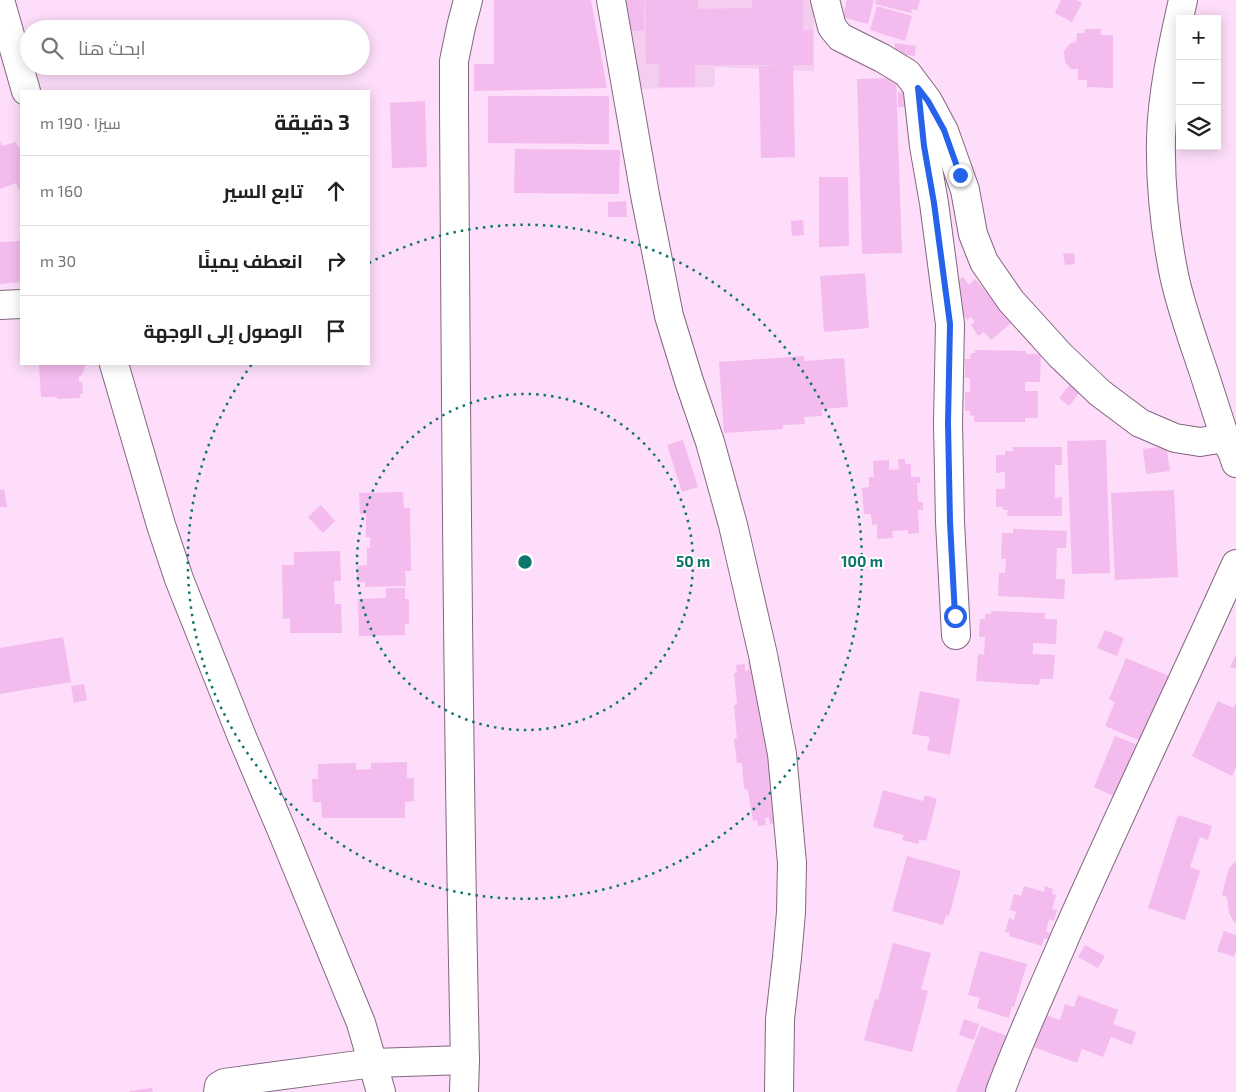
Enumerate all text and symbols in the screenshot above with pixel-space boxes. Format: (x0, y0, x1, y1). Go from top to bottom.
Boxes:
map controls (1176, 15, 1221, 150)
button: + (1176, 15, 1221, 60)
search box (20, 20, 370, 75)
icon: search (38, 34, 66, 62)
text: ابحث هنا (78, 36, 146, 59)
button: − (1176, 60, 1221, 105)
button: layers (1176, 105, 1221, 150)
text: 3 دقيقة (274, 109, 350, 134)
text: سيرًا · 190 m (40, 113, 121, 132)
route end (949, 164, 972, 187)
icon: ahead (322, 177, 350, 205)
text: تابع السير (223, 179, 303, 202)
text: 160 m (40, 181, 83, 200)
icon: right (322, 247, 350, 275)
text: انعطف يمينًا (198, 249, 303, 272)
text: 30 m (40, 251, 76, 270)
icon: arrive (322, 317, 350, 345)
text: الوصول إلى الوجهة (143, 319, 303, 342)
text: 50 m (676, 552, 710, 570)
text: 100 m (841, 552, 883, 570)
centre of rings (516, 553, 534, 571)
route start (944, 605, 967, 628)

